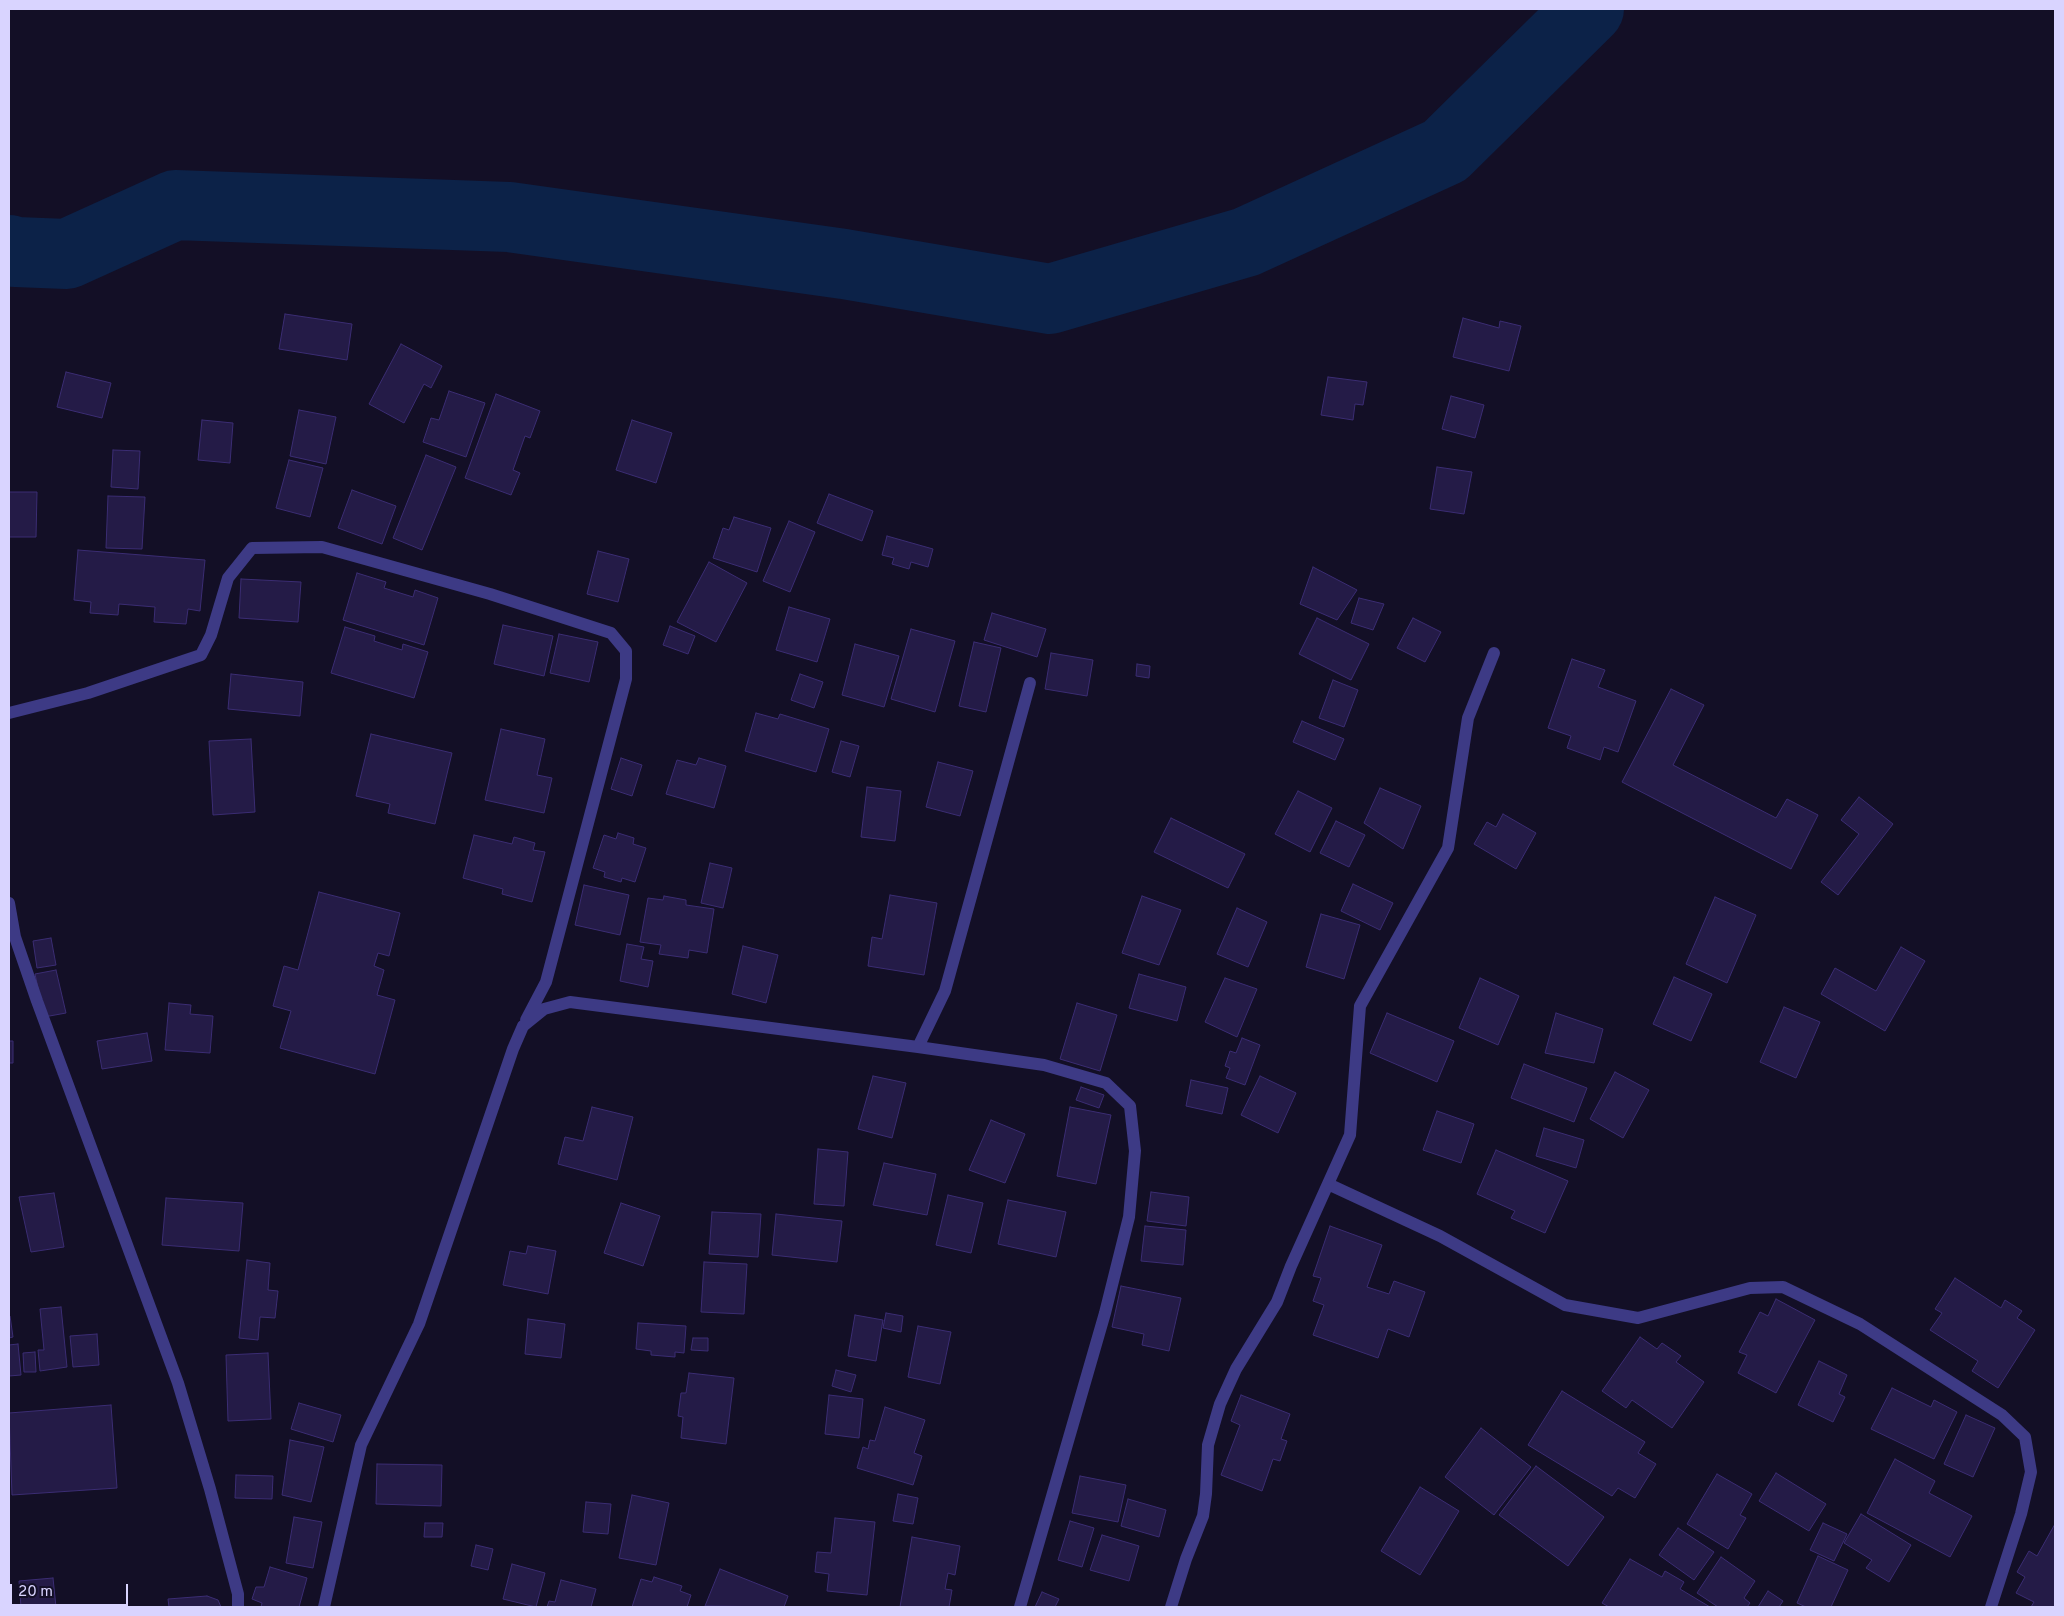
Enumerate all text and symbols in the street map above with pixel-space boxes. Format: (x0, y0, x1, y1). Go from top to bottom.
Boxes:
scale bar (12, 1574, 130, 1606)
text: 20 m (18, 1583, 53, 1602)

